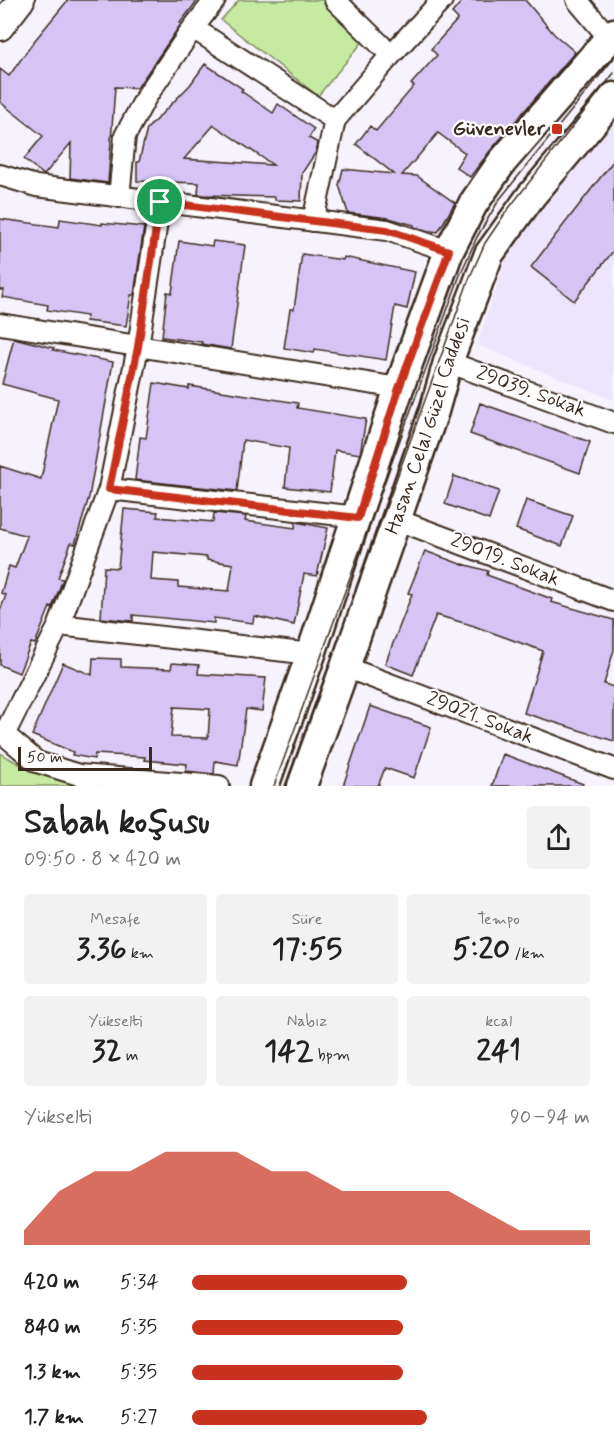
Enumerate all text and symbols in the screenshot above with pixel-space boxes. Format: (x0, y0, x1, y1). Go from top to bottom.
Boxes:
place label: Güvenevler (453, 116, 546, 143)
marker: Güvenevler (550, 122, 564, 136)
pin (134, 176, 185, 227)
icon: arrive (143, 185, 176, 218)
street label: Hasan Celal Güzel Caddesi (379, 313, 478, 538)
street label: 29039. Sokak (472, 360, 590, 424)
street label: 29019. Sokak (447, 527, 563, 593)
street label: 29021. Sokak (423, 685, 537, 751)
scale bar (18, 744, 152, 772)
text: 50 m (27, 747, 63, 768)
text: Sabah koşusu (24, 801, 210, 845)
button: share (527, 806, 590, 869)
text: 09:50 · 8 × 420 m (24, 846, 181, 873)
text: Mesafe (90, 909, 140, 930)
text: Süre (292, 909, 322, 930)
text: Tempo (477, 909, 520, 930)
text: 3.36 (77, 930, 126, 969)
text: 17:55 (272, 930, 342, 969)
text: 5:20 (452, 930, 510, 969)
text: km (126, 943, 154, 964)
text: /km (510, 943, 545, 964)
text: Yükselti (88, 1011, 142, 1032)
text: Nabız (287, 1011, 327, 1032)
text: kcal (485, 1011, 512, 1032)
text: 32 (92, 1032, 122, 1071)
text: 142 (264, 1032, 313, 1071)
text: 241 (476, 1032, 521, 1071)
text: m (122, 1045, 139, 1066)
text: bpm (313, 1045, 350, 1066)
text: Yükselti (24, 1104, 92, 1131)
text: 90–94 m (510, 1104, 590, 1131)
text: 420 m (24, 1269, 80, 1296)
text: 5:34 (120, 1269, 159, 1296)
text: 840 m (24, 1314, 81, 1341)
text: 5:35 (120, 1314, 157, 1341)
text: 1.3 km (24, 1359, 81, 1386)
text: 5:35 (120, 1359, 157, 1386)
text: 1.7 km (24, 1404, 84, 1431)
text: 5:27 (120, 1404, 157, 1431)

